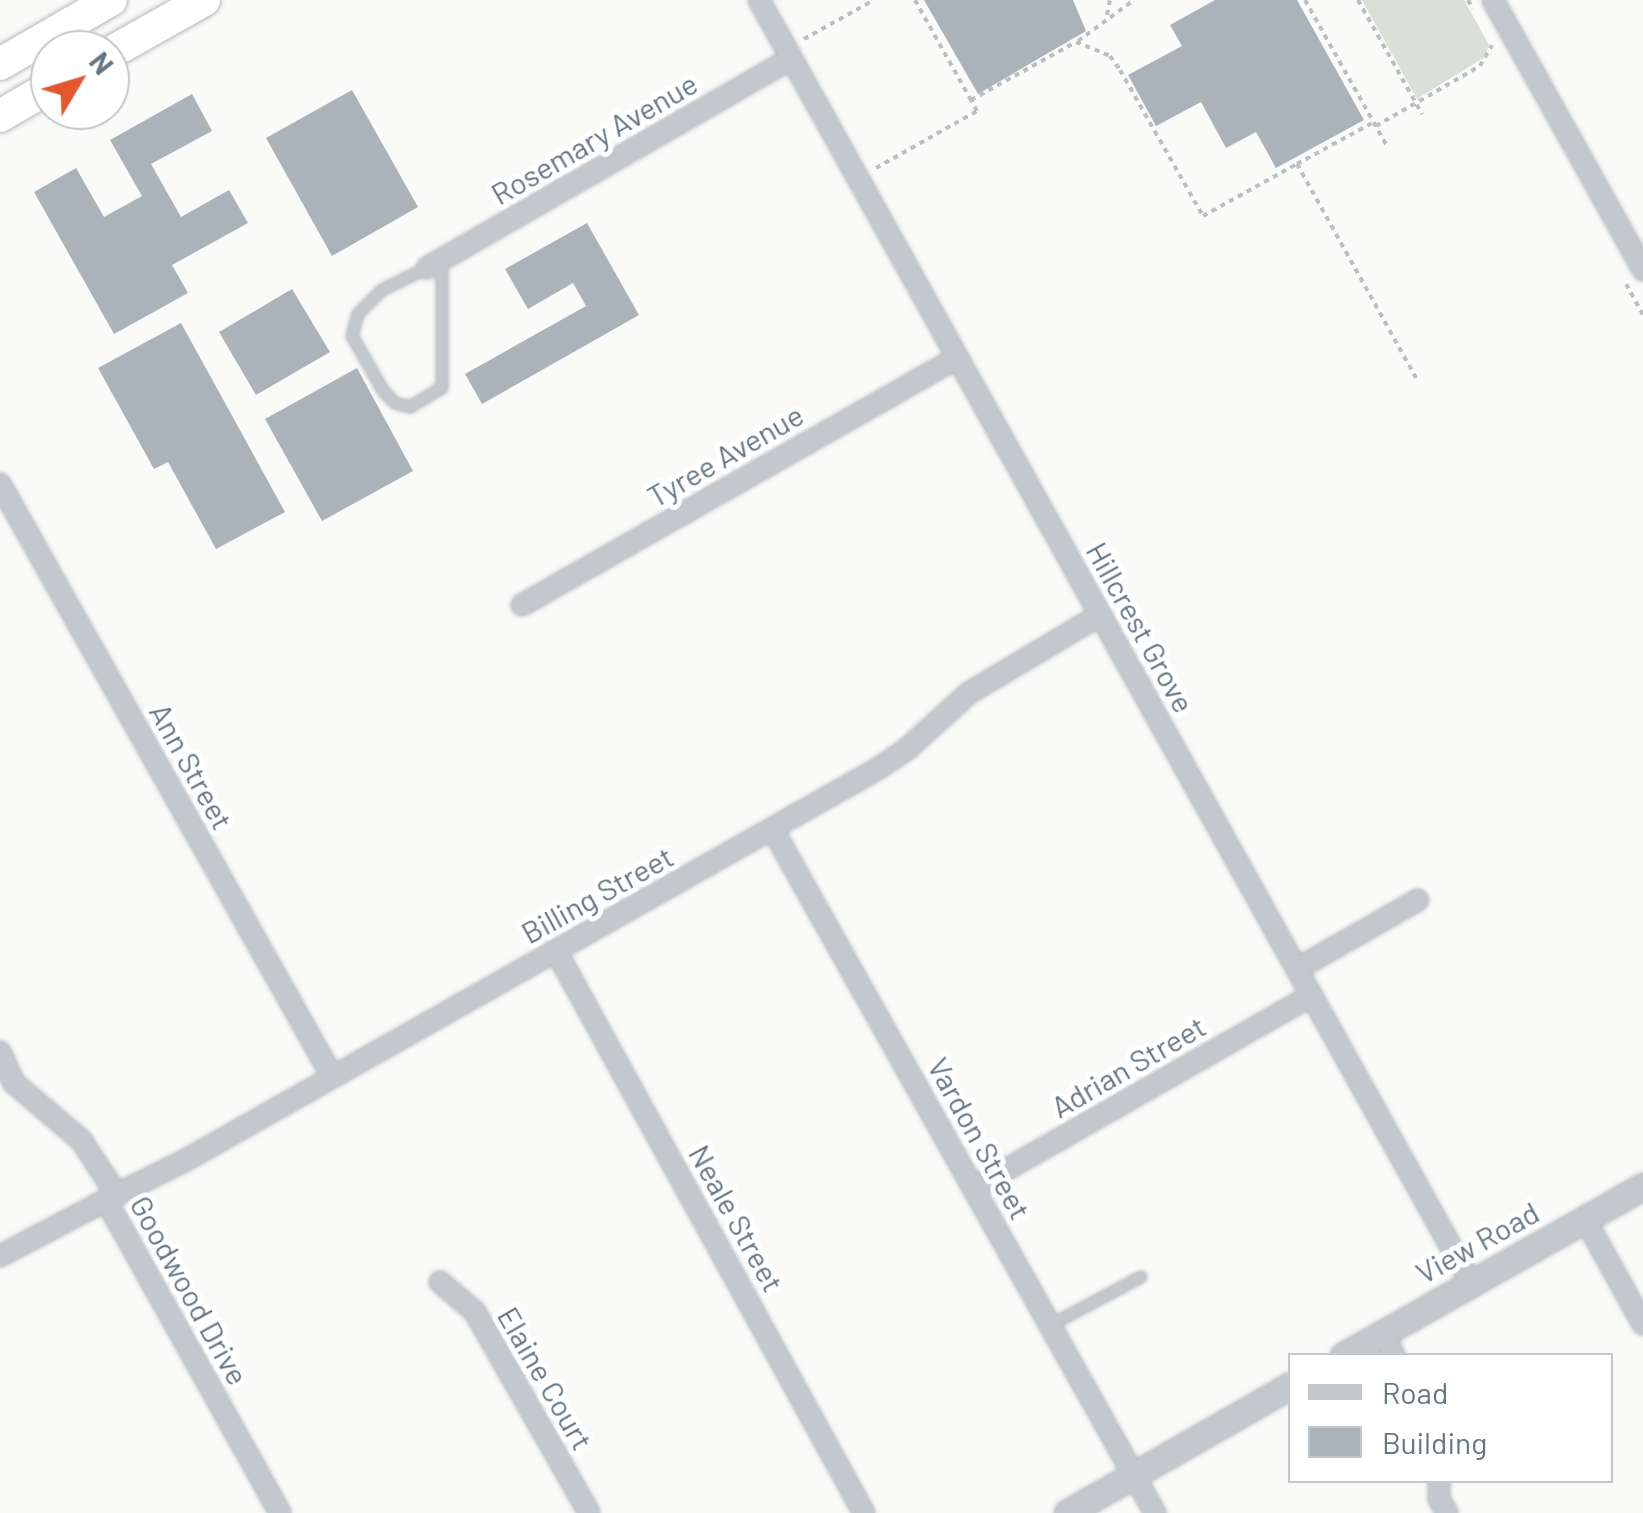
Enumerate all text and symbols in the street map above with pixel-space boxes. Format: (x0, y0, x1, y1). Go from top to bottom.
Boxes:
north arrow (30, 30, 130, 130)
text: N (83, 45, 121, 81)
street label: Rosemary Avenue (484, 64, 704, 212)
street label: Tyree Avenue (641, 396, 809, 514)
street label: Hillcrest Grove (1079, 536, 1203, 718)
street label: Ann Street (143, 697, 241, 835)
street label: Billing Street (515, 838, 679, 950)
street label: Adrian Street (1044, 1007, 1212, 1125)
street label: Vardon Street (921, 1051, 1039, 1225)
street label: Neale Street (682, 1138, 792, 1298)
street label: Goodwood Drive (123, 1189, 257, 1391)
street label: View Road (1409, 1194, 1545, 1290)
street label: Elaine Court (491, 1300, 601, 1456)
legend (1288, 1353, 1613, 1483)
text: Road (1382, 1374, 1448, 1410)
text: Building (1382, 1424, 1487, 1460)

